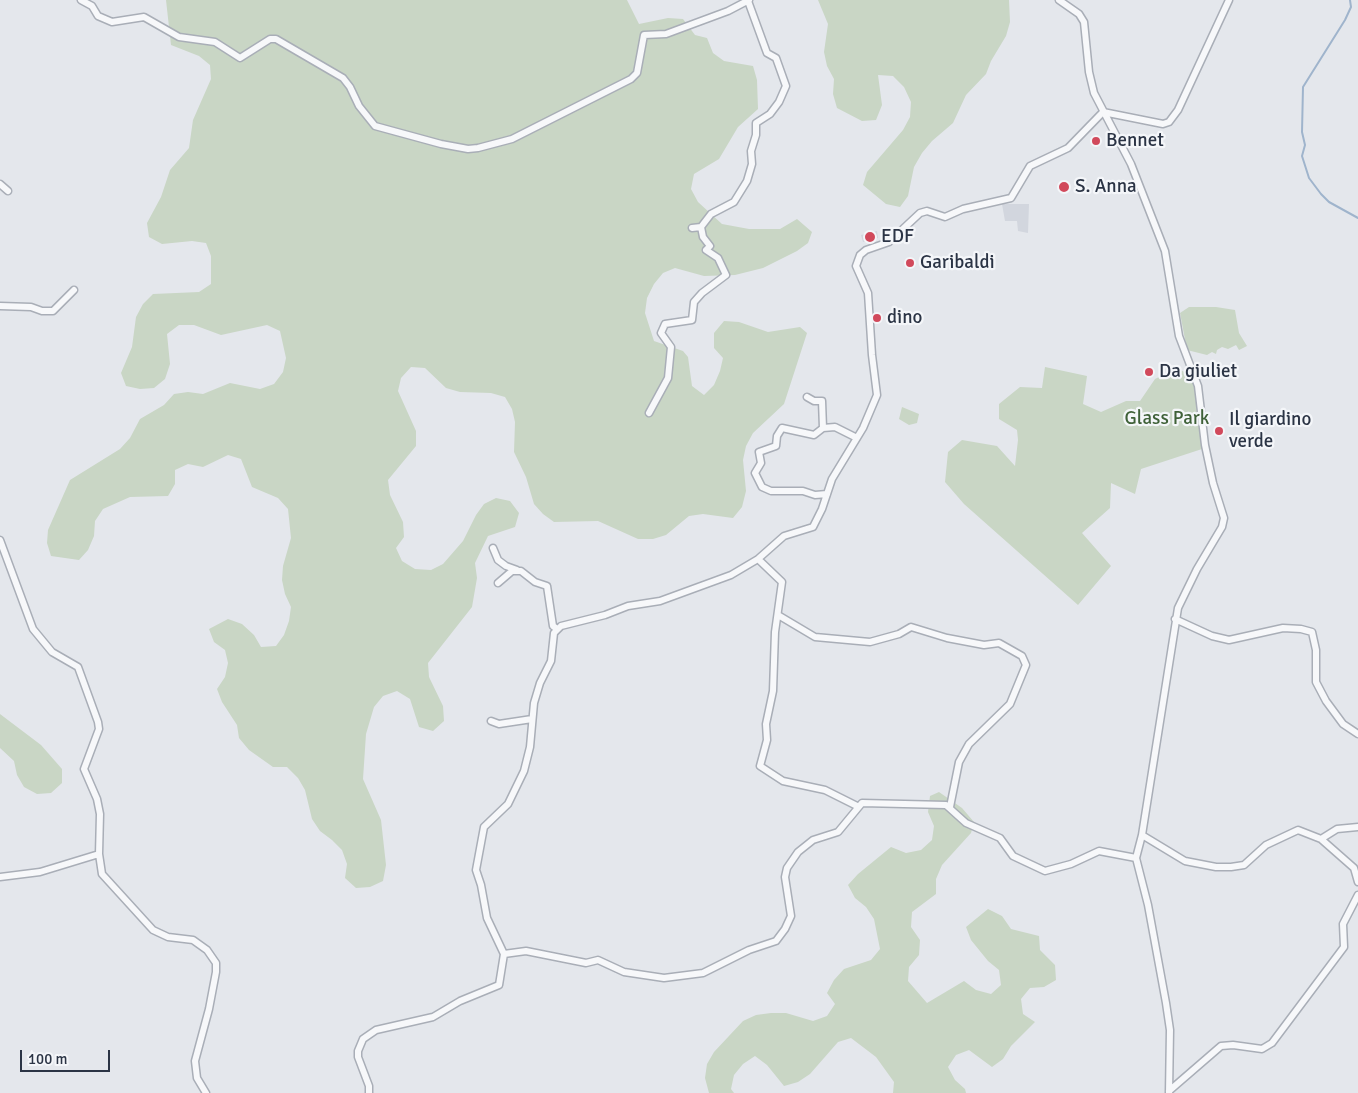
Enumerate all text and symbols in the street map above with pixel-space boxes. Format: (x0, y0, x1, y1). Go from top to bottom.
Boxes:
place label: Bennet (1106, 130, 1164, 152)
marker: Bennet (1090, 135, 1102, 147)
place label: S. Anna (1075, 176, 1137, 198)
marker: S. Anna (1057, 180, 1071, 194)
place label: EDF (881, 226, 914, 248)
marker: EDF (863, 230, 877, 244)
place label: Garibaldi (920, 252, 995, 274)
marker: Garibaldi (904, 257, 916, 269)
place label: dino (887, 307, 922, 329)
marker: dino (871, 312, 883, 324)
place label: Da giuliet (1159, 361, 1237, 383)
marker: Da giuliet (1143, 366, 1155, 378)
park label: Glass Park (1125, 408, 1209, 430)
place label: Il giardino verde (1229, 409, 1311, 453)
marker: Il giardino verde (1213, 425, 1225, 437)
scale bar (22, 1040, 112, 1072)
text: 100 m (28, 1050, 68, 1068)

